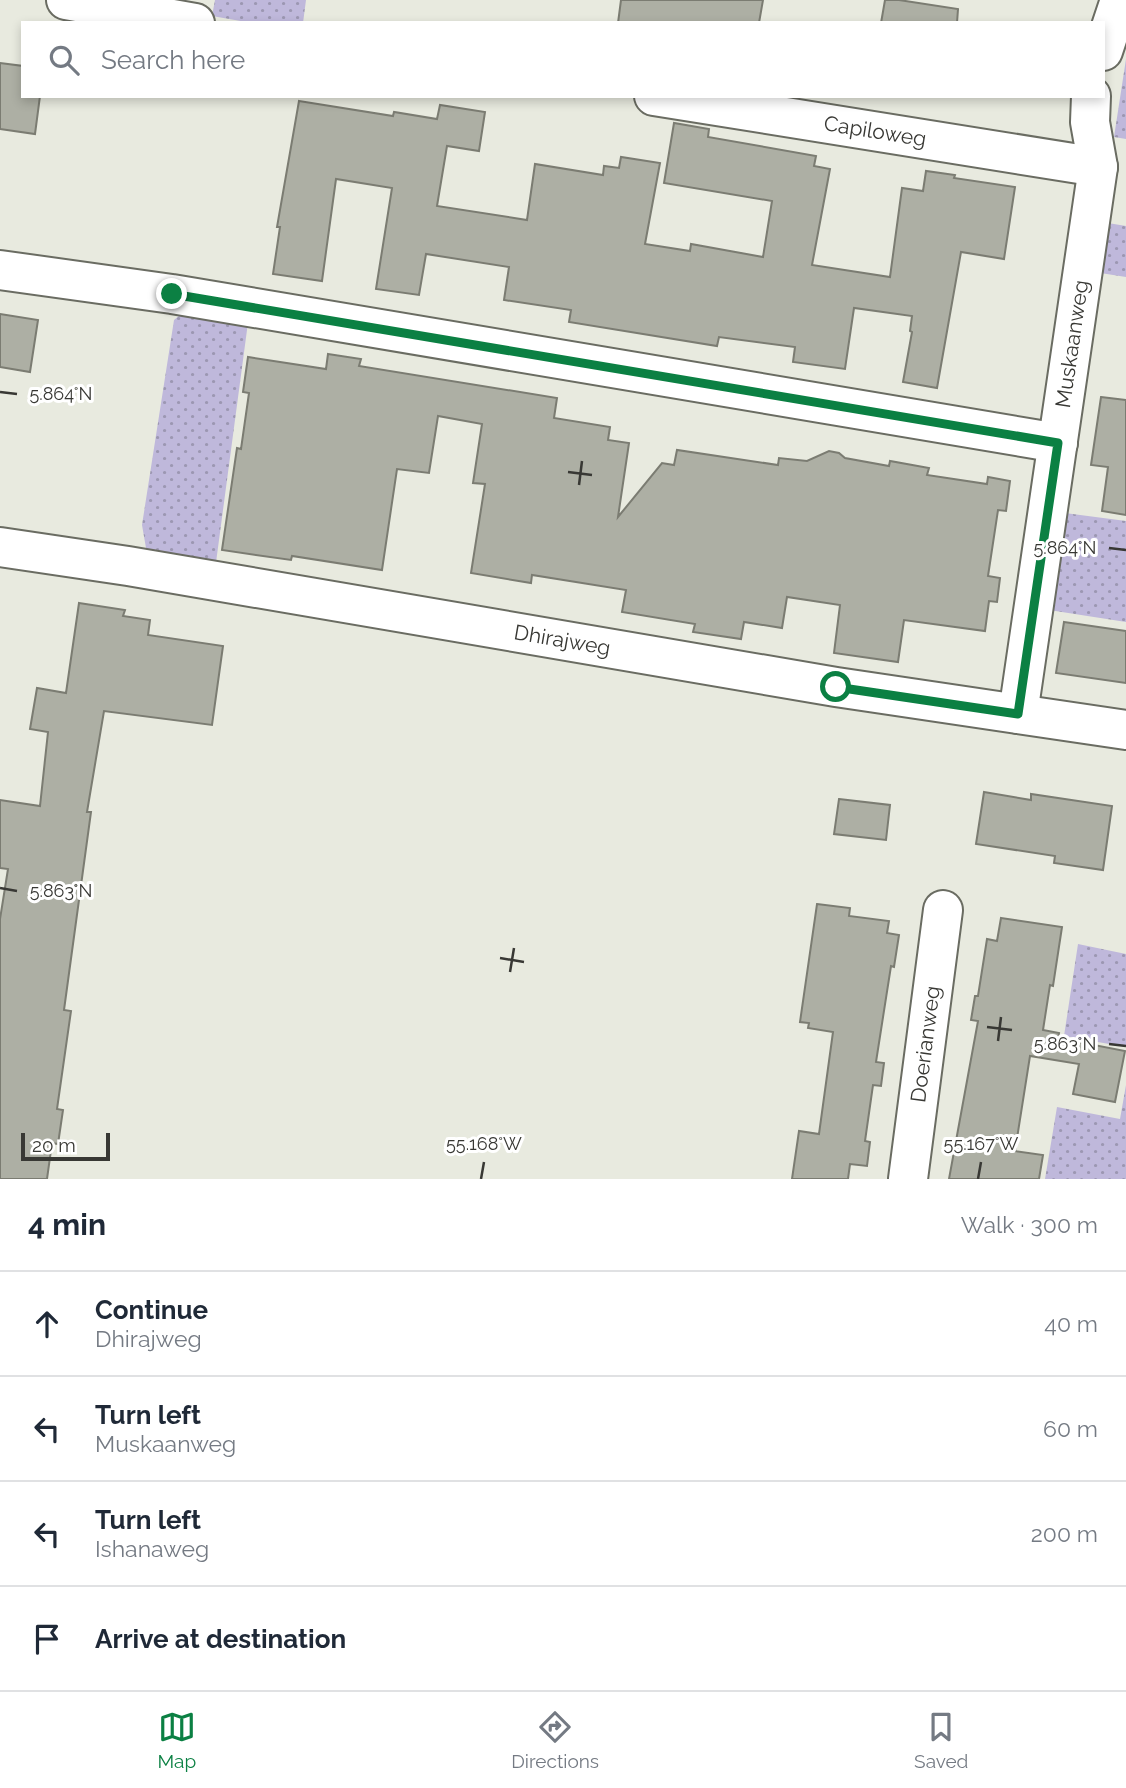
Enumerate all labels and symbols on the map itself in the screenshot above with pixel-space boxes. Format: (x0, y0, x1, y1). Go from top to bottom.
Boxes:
street label: Capiloweg (822, 110, 928, 151)
route end (156, 278, 187, 309)
street label: Muskaanweg (1050, 278, 1093, 410)
text: 5.864°N (29, 383, 93, 404)
text: 5.864°N (1033, 537, 1097, 558)
street label: Dhirajweg (512, 619, 612, 660)
route start (820, 671, 851, 702)
text: 5.863°N (30, 880, 92, 901)
street label: Doerianweg (905, 984, 945, 1104)
text: 5.863°N (1034, 1033, 1096, 1054)
scale bar (21, 1130, 110, 1162)
text: 55.168°W (446, 1133, 522, 1154)
text: 55.167°W (944, 1133, 1019, 1154)

